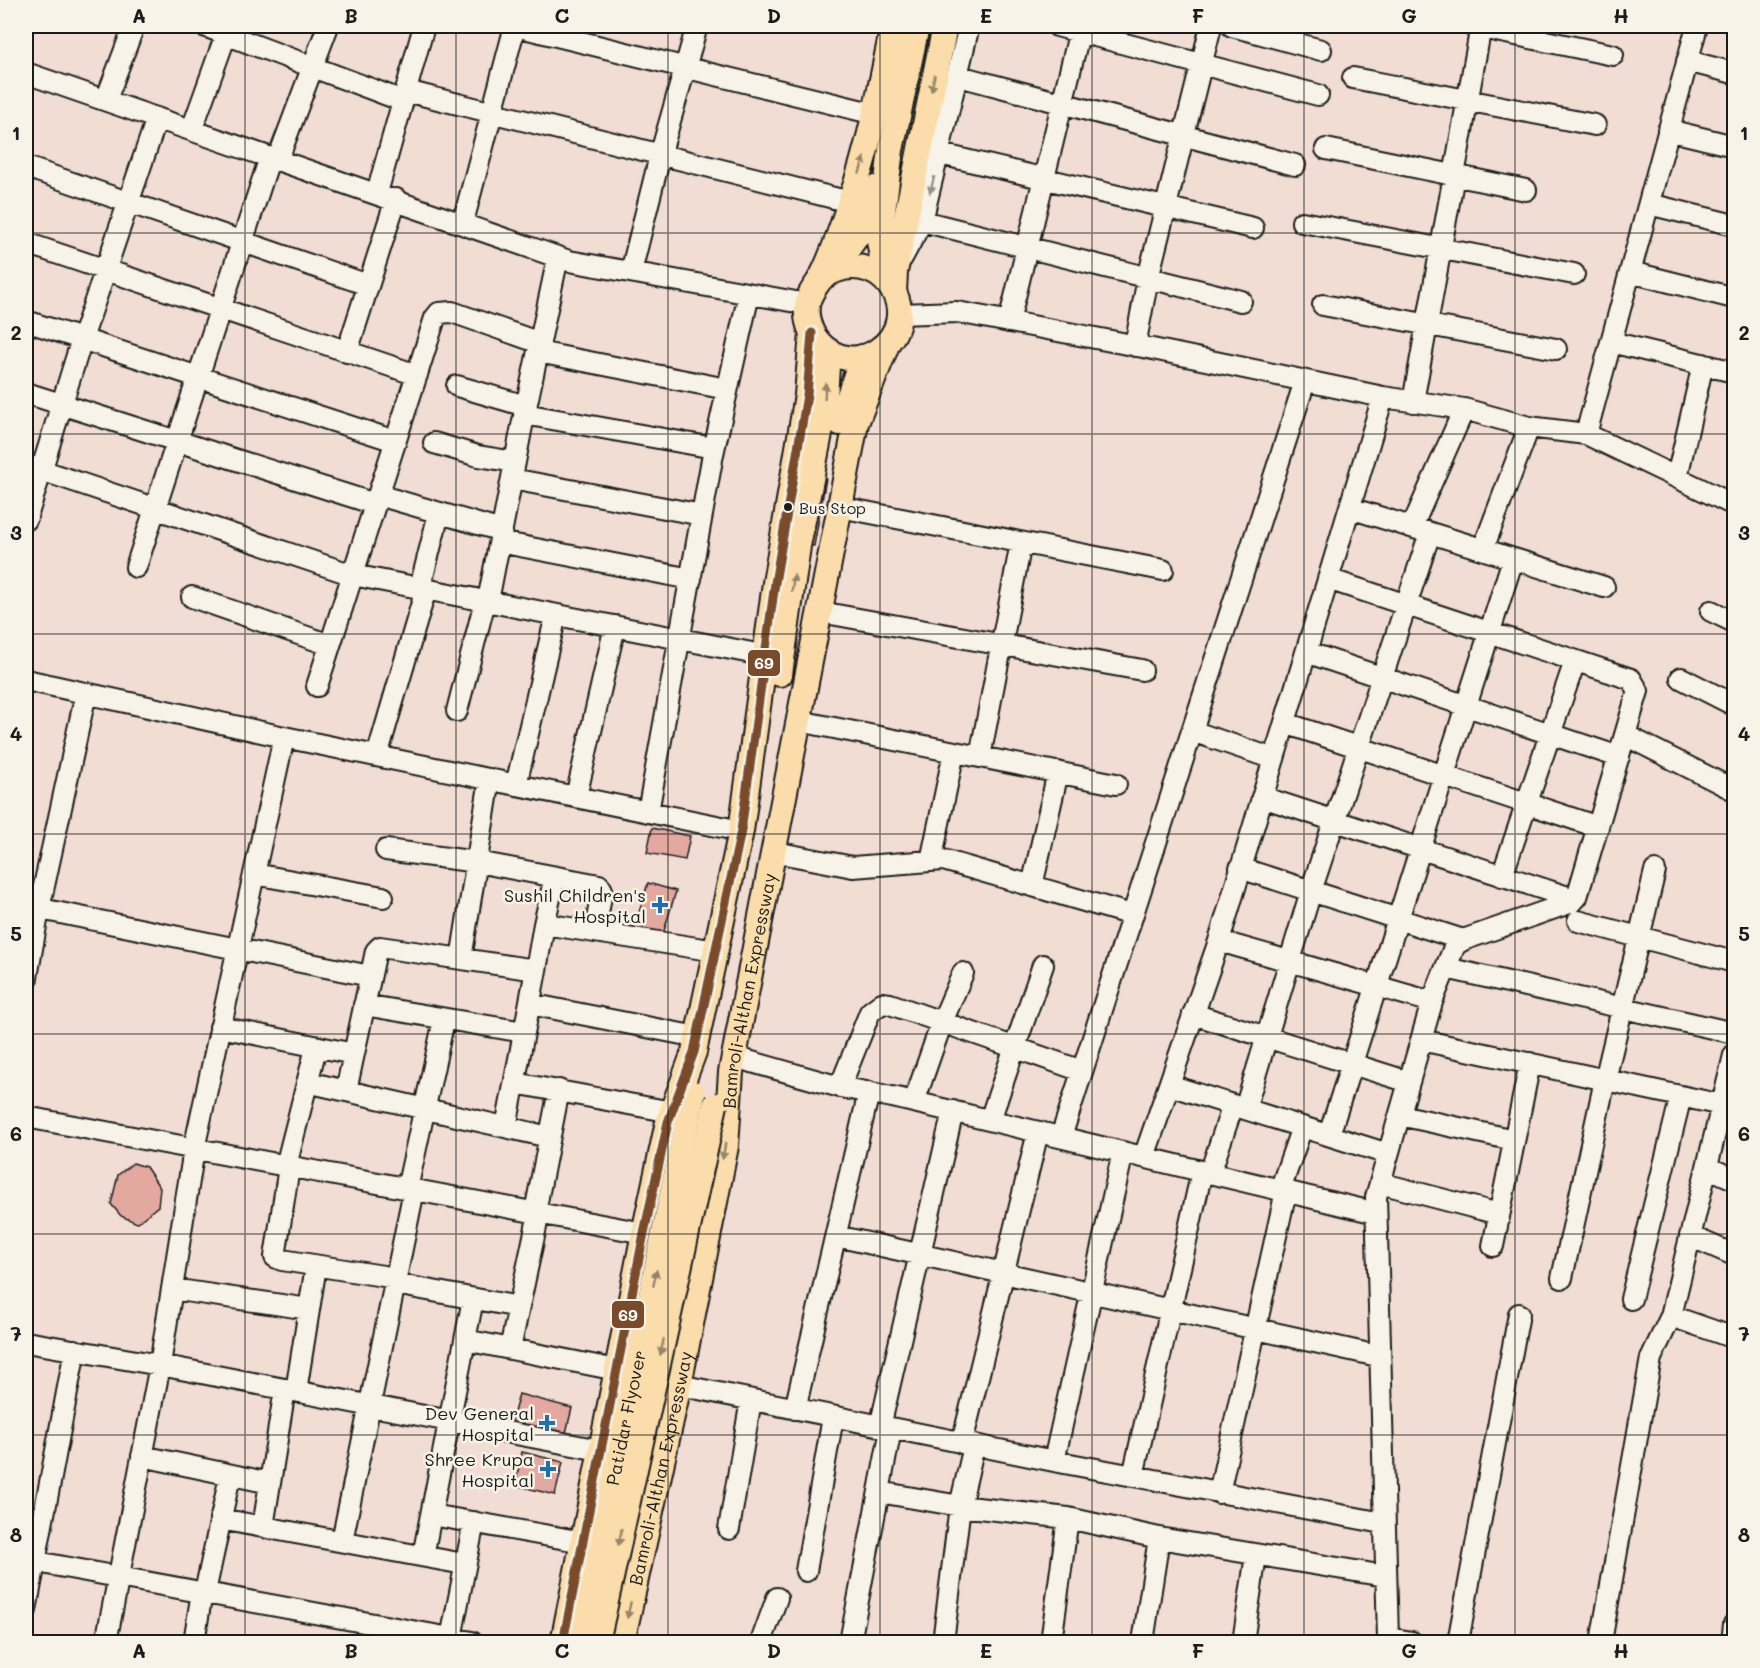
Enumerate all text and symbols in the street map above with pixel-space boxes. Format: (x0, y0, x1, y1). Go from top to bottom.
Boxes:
text: A (132, 2, 146, 28)
text: B (344, 2, 358, 28)
text: C (555, 2, 570, 28)
text: D (767, 2, 781, 28)
text: E (980, 2, 992, 28)
text: F (1192, 2, 1205, 28)
text: G (1401, 2, 1417, 28)
text: H (1613, 2, 1629, 28)
one-way arrow (928, 74, 937, 93)
text: 1 (12, 119, 20, 145)
text: 1 (1740, 119, 1748, 145)
one-way arrow (858, 155, 867, 173)
one-way arrow (927, 176, 936, 194)
text: 2 (10, 319, 22, 345)
text: 2 (1738, 319, 1750, 345)
one-way arrow (821, 381, 830, 400)
place label: Bus Stop (799, 497, 866, 518)
marker: Bus Stop (782, 501, 794, 513)
text: 3 (10, 519, 22, 545)
text: 3 (1738, 519, 1750, 545)
one-way arrow (789, 573, 798, 592)
line badge: 69 (747, 649, 781, 677)
text: 69 (754, 652, 774, 673)
text: 4 (10, 720, 23, 746)
text: 4 (1738, 720, 1751, 746)
street label: Bamroli-Althan Expressway (717, 871, 781, 1109)
place label: Sushil Children's Hospital (504, 883, 646, 928)
marker: Sushil Children's Hospital (651, 896, 669, 914)
text: 5 (10, 920, 22, 946)
text: 5 (1738, 920, 1750, 946)
text: 6 (10, 1120, 22, 1146)
text: 6 (1738, 1120, 1750, 1146)
one-way arrow (719, 1142, 728, 1161)
one-way arrow (650, 1268, 660, 1287)
line badge: 69 (611, 1300, 645, 1329)
text: 69 (618, 1304, 638, 1325)
text: 7 (10, 1320, 22, 1346)
text: 7 (1738, 1320, 1750, 1346)
one-way arrow (657, 1338, 666, 1357)
street label: Patidar Flyover (600, 1348, 651, 1487)
street label: Bamroli-Althan Expressway (623, 1349, 697, 1588)
place label: Dev General Hospital (425, 1401, 534, 1446)
marker: Dev General Hospital (538, 1414, 556, 1432)
place label: Shree Krupa Hospital (425, 1447, 534, 1492)
marker: Shree Krupa Hospital (539, 1460, 557, 1478)
text: 8 (10, 1521, 22, 1547)
text: 8 (1738, 1521, 1750, 1547)
one-way arrow (615, 1528, 624, 1547)
one-way arrow (624, 1600, 634, 1619)
text: A (132, 1637, 146, 1663)
text: B (344, 1637, 358, 1663)
text: C (555, 1637, 570, 1663)
text: D (767, 1637, 781, 1663)
text: E (980, 1637, 992, 1663)
text: F (1192, 1637, 1205, 1663)
text: G (1401, 1637, 1417, 1663)
text: H (1613, 1637, 1629, 1663)

